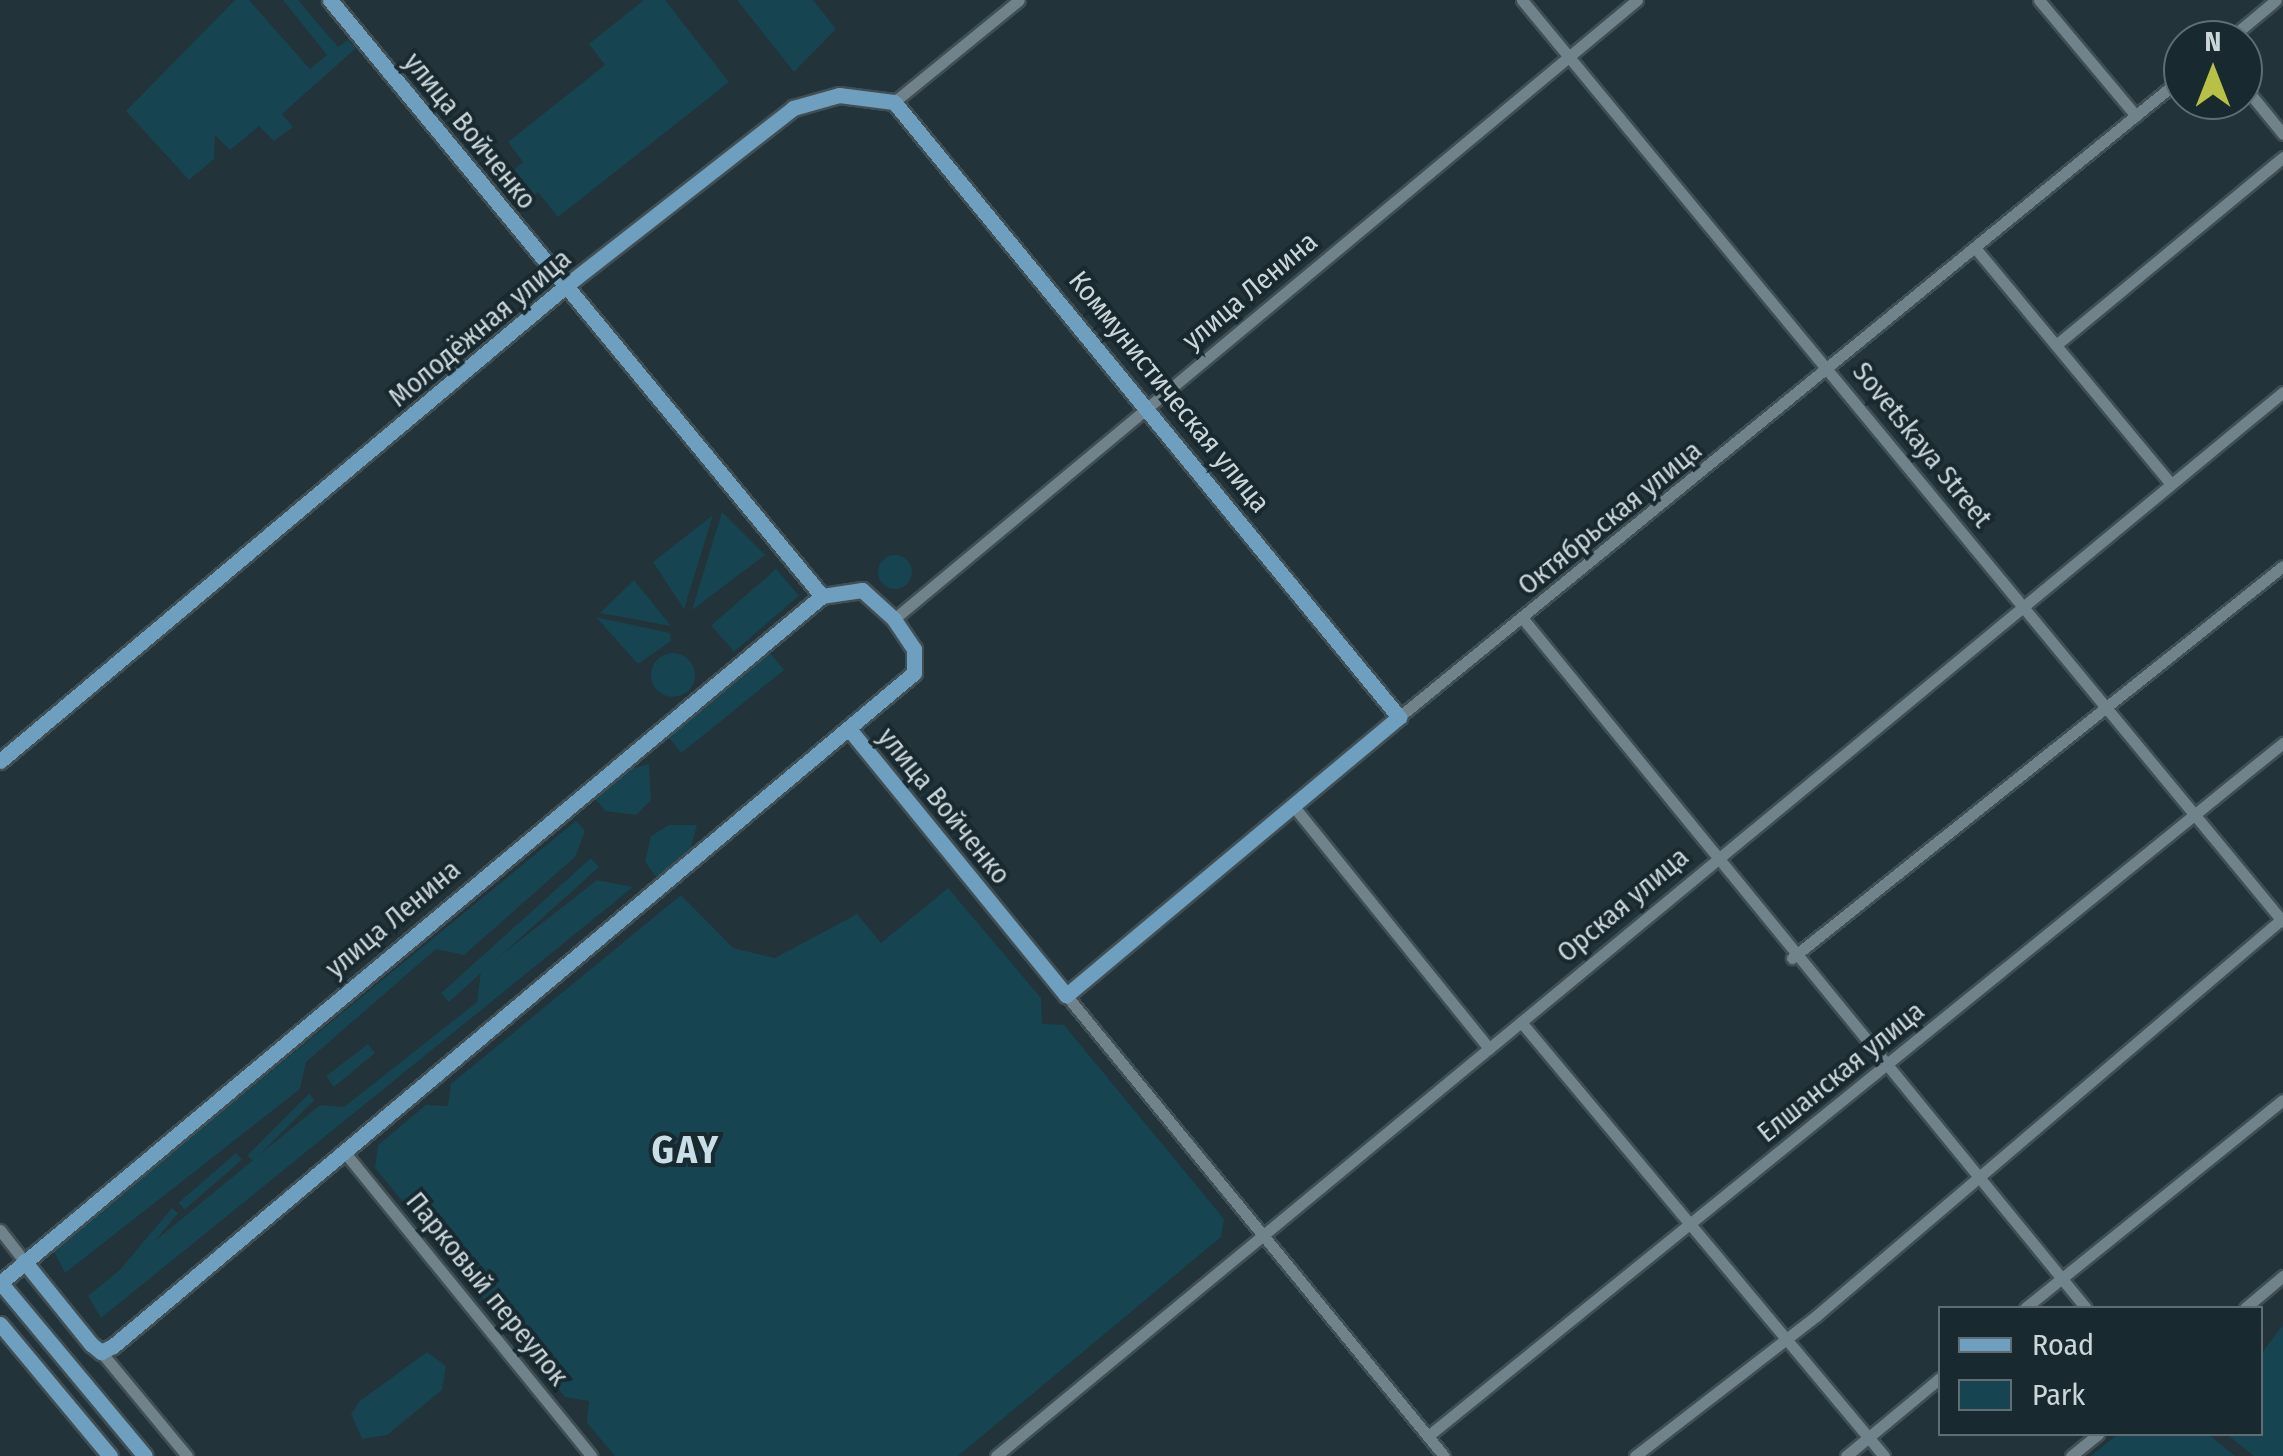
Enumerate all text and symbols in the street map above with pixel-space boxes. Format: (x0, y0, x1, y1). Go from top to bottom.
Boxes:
north arrow (2163, 20, 2263, 120)
text: N (2205, 25, 2221, 58)
street label: улица Войченко (397, 46, 543, 216)
street label: улица Ленина (1176, 225, 1324, 357)
street label: Молодёжная улица (382, 242, 578, 414)
street label: Коммунистическая улица (1061, 265, 1277, 519)
street label: Sovetskaya Street (1845, 356, 1999, 534)
street label: Октябрьская улица (1511, 434, 1709, 602)
street label: улица Войченко (871, 721, 1017, 891)
street label: Орская улица (1550, 840, 1696, 970)
street label: улица Ленина (319, 853, 467, 985)
street label: Елшанская улица (1751, 994, 1931, 1150)
district label: GAY (651, 1128, 721, 1174)
street label: Парковый переулок (399, 1186, 575, 1392)
legend (1938, 1306, 2263, 1436)
text: Road (2032, 1327, 2094, 1363)
text: Park (2032, 1377, 2085, 1413)

